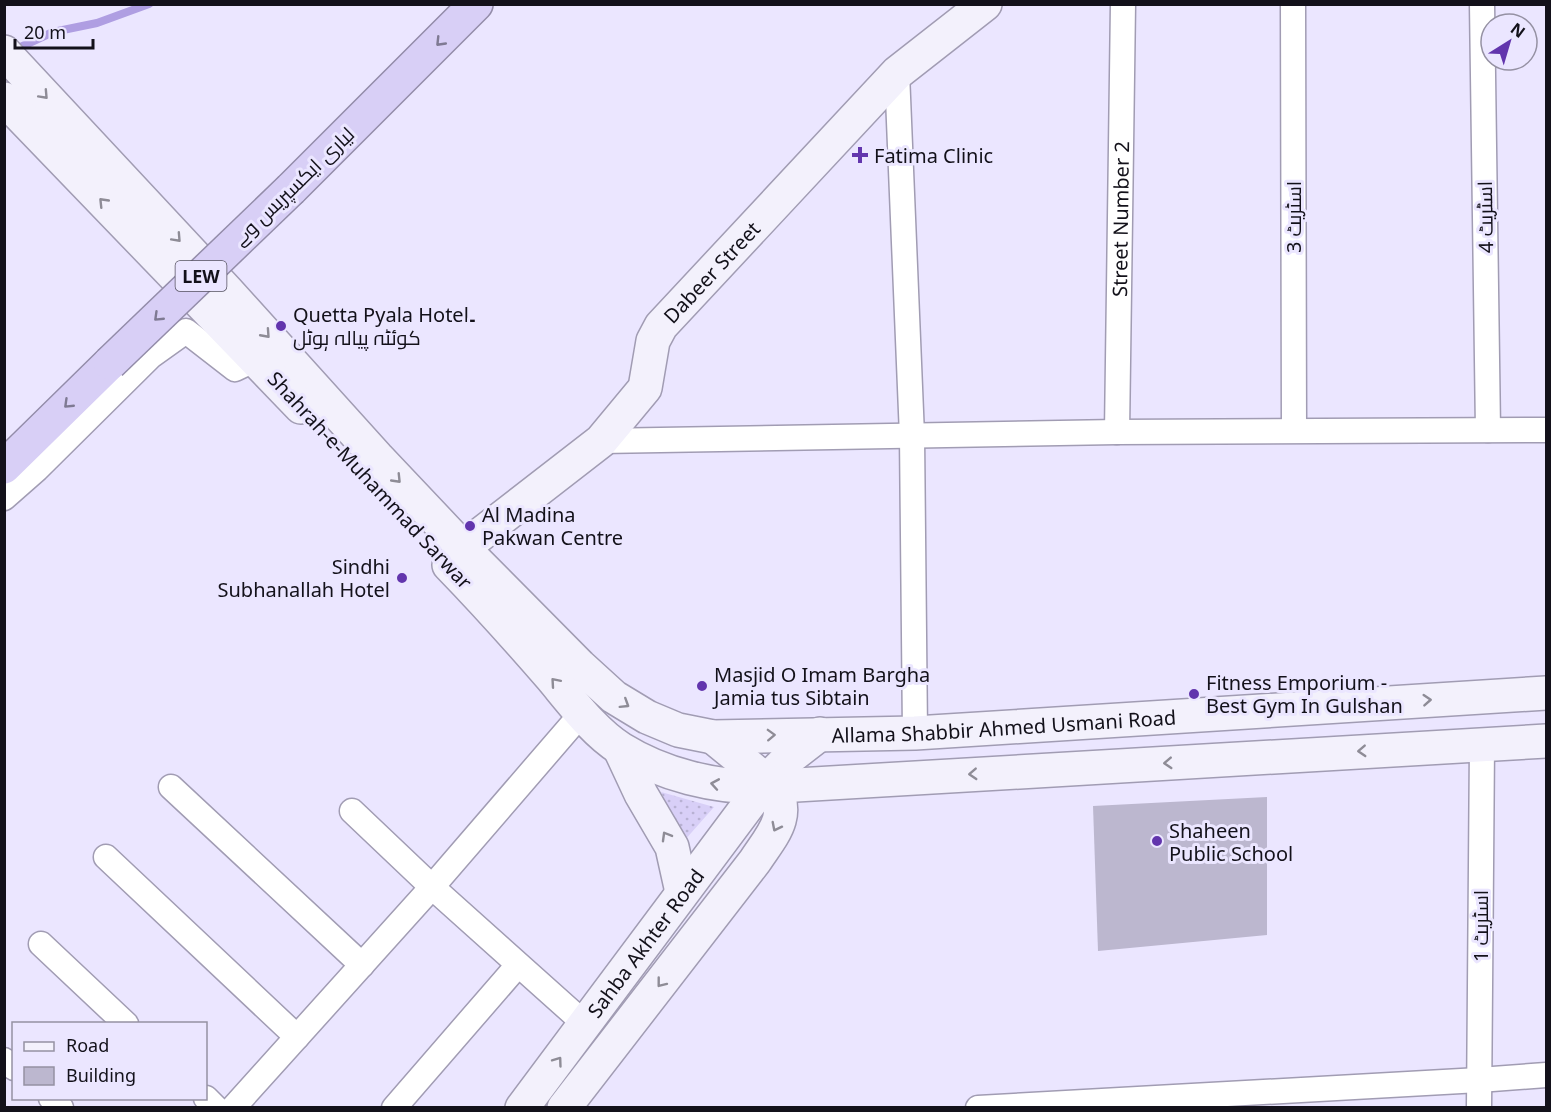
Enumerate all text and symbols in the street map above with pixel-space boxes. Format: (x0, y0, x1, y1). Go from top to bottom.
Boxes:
scale bar (15, 12, 93, 50)
north arrow (1479, 12, 1539, 72)
text: N (1506, 17, 1530, 43)
text: 20 m (24, 20, 66, 44)
one-way arrow (436, 35, 447, 46)
one-way arrow (37, 88, 48, 98)
street label: لیاری ایکسپریس وے (226, 121, 360, 251)
street label: Street Number 2 (1105, 141, 1135, 297)
place label: Fatima Clinic (874, 142, 993, 169)
marker: Fatima Clinic (851, 146, 869, 164)
street label: اسٹریٹ 3 (1280, 181, 1307, 253)
street label: اسٹریٹ 4 (1471, 181, 1499, 253)
one-way arrow (99, 198, 110, 208)
street label: Dabeer Street (657, 215, 766, 329)
one-way arrow (170, 231, 181, 241)
road number: LEW (176, 261, 226, 291)
place label: Quetta Pyala Hotel۔ کوئٹہ پیالہ ہوٹل (293, 301, 476, 351)
one-way arrow (154, 309, 165, 320)
marker: Quetta Pyala Hotel۔ کوئٹہ پیالہ ہوٹل (274, 319, 288, 333)
one-way arrow (259, 328, 270, 338)
street label: Shahrah-e-Muhammad Sarwar (262, 365, 478, 595)
one-way arrow (65, 397, 75, 408)
one-way arrow (390, 472, 401, 482)
place label: Al Madina Pakwan Centre (482, 501, 623, 551)
marker: Al Madina Pakwan Centre (463, 519, 477, 533)
place label: Sindhi Subhanallah Hotel (218, 553, 390, 603)
marker: Sindhi Subhanallah Hotel (395, 571, 409, 585)
place label: Masjid O Imam Bargha Jamia tus Sibtain (712, 661, 930, 711)
place label: Fitness Emporium - Best Gym In Gulshan (1206, 669, 1403, 719)
one-way arrow (551, 678, 562, 689)
marker: Masjid O Imam Bargha Jamia tus Sibtain (695, 679, 709, 693)
marker: Fitness Emporium - Best Gym In Gulshan (1187, 687, 1201, 701)
one-way arrow (1423, 694, 1432, 707)
one-way arrow (619, 696, 629, 708)
street label: Allama Shabbir Ahmed Usmani Road (831, 703, 1177, 748)
one-way arrow (767, 729, 776, 741)
one-way arrow (1358, 745, 1367, 758)
one-way arrow (1163, 756, 1172, 769)
one-way arrow (968, 768, 977, 781)
one-way arrow (710, 778, 719, 790)
place label: Shaheen Public School (1169, 817, 1293, 867)
one-way arrow (772, 820, 783, 831)
one-way arrow (661, 832, 673, 842)
marker: Shaheen Public School (1150, 834, 1164, 848)
street label: Sahba Akhter Road (581, 863, 710, 1023)
street label: اسٹریٹ 1 (1467, 890, 1494, 962)
one-way arrow (657, 977, 668, 988)
legend (12, 1022, 207, 1100)
text: Road (66, 1033, 109, 1057)
one-way arrow (550, 1056, 561, 1067)
text: Building (66, 1063, 136, 1087)

